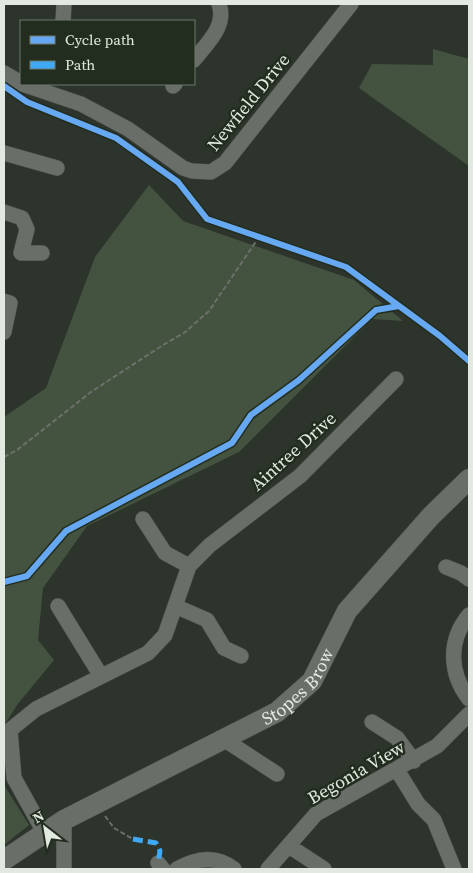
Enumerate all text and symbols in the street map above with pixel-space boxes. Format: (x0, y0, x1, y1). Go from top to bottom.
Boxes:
legend (20, 20, 195, 85)
text: Cycle path (65, 29, 135, 50)
street label: Newfield Drive (201, 48, 295, 156)
text: Path (65, 54, 95, 75)
street label: Aintree Drive (245, 406, 341, 496)
street label: Stopes Brow (257, 643, 339, 731)
street label: Begonia View (303, 734, 409, 810)
north arrow (20, 803, 70, 853)
text: N (29, 806, 48, 828)

